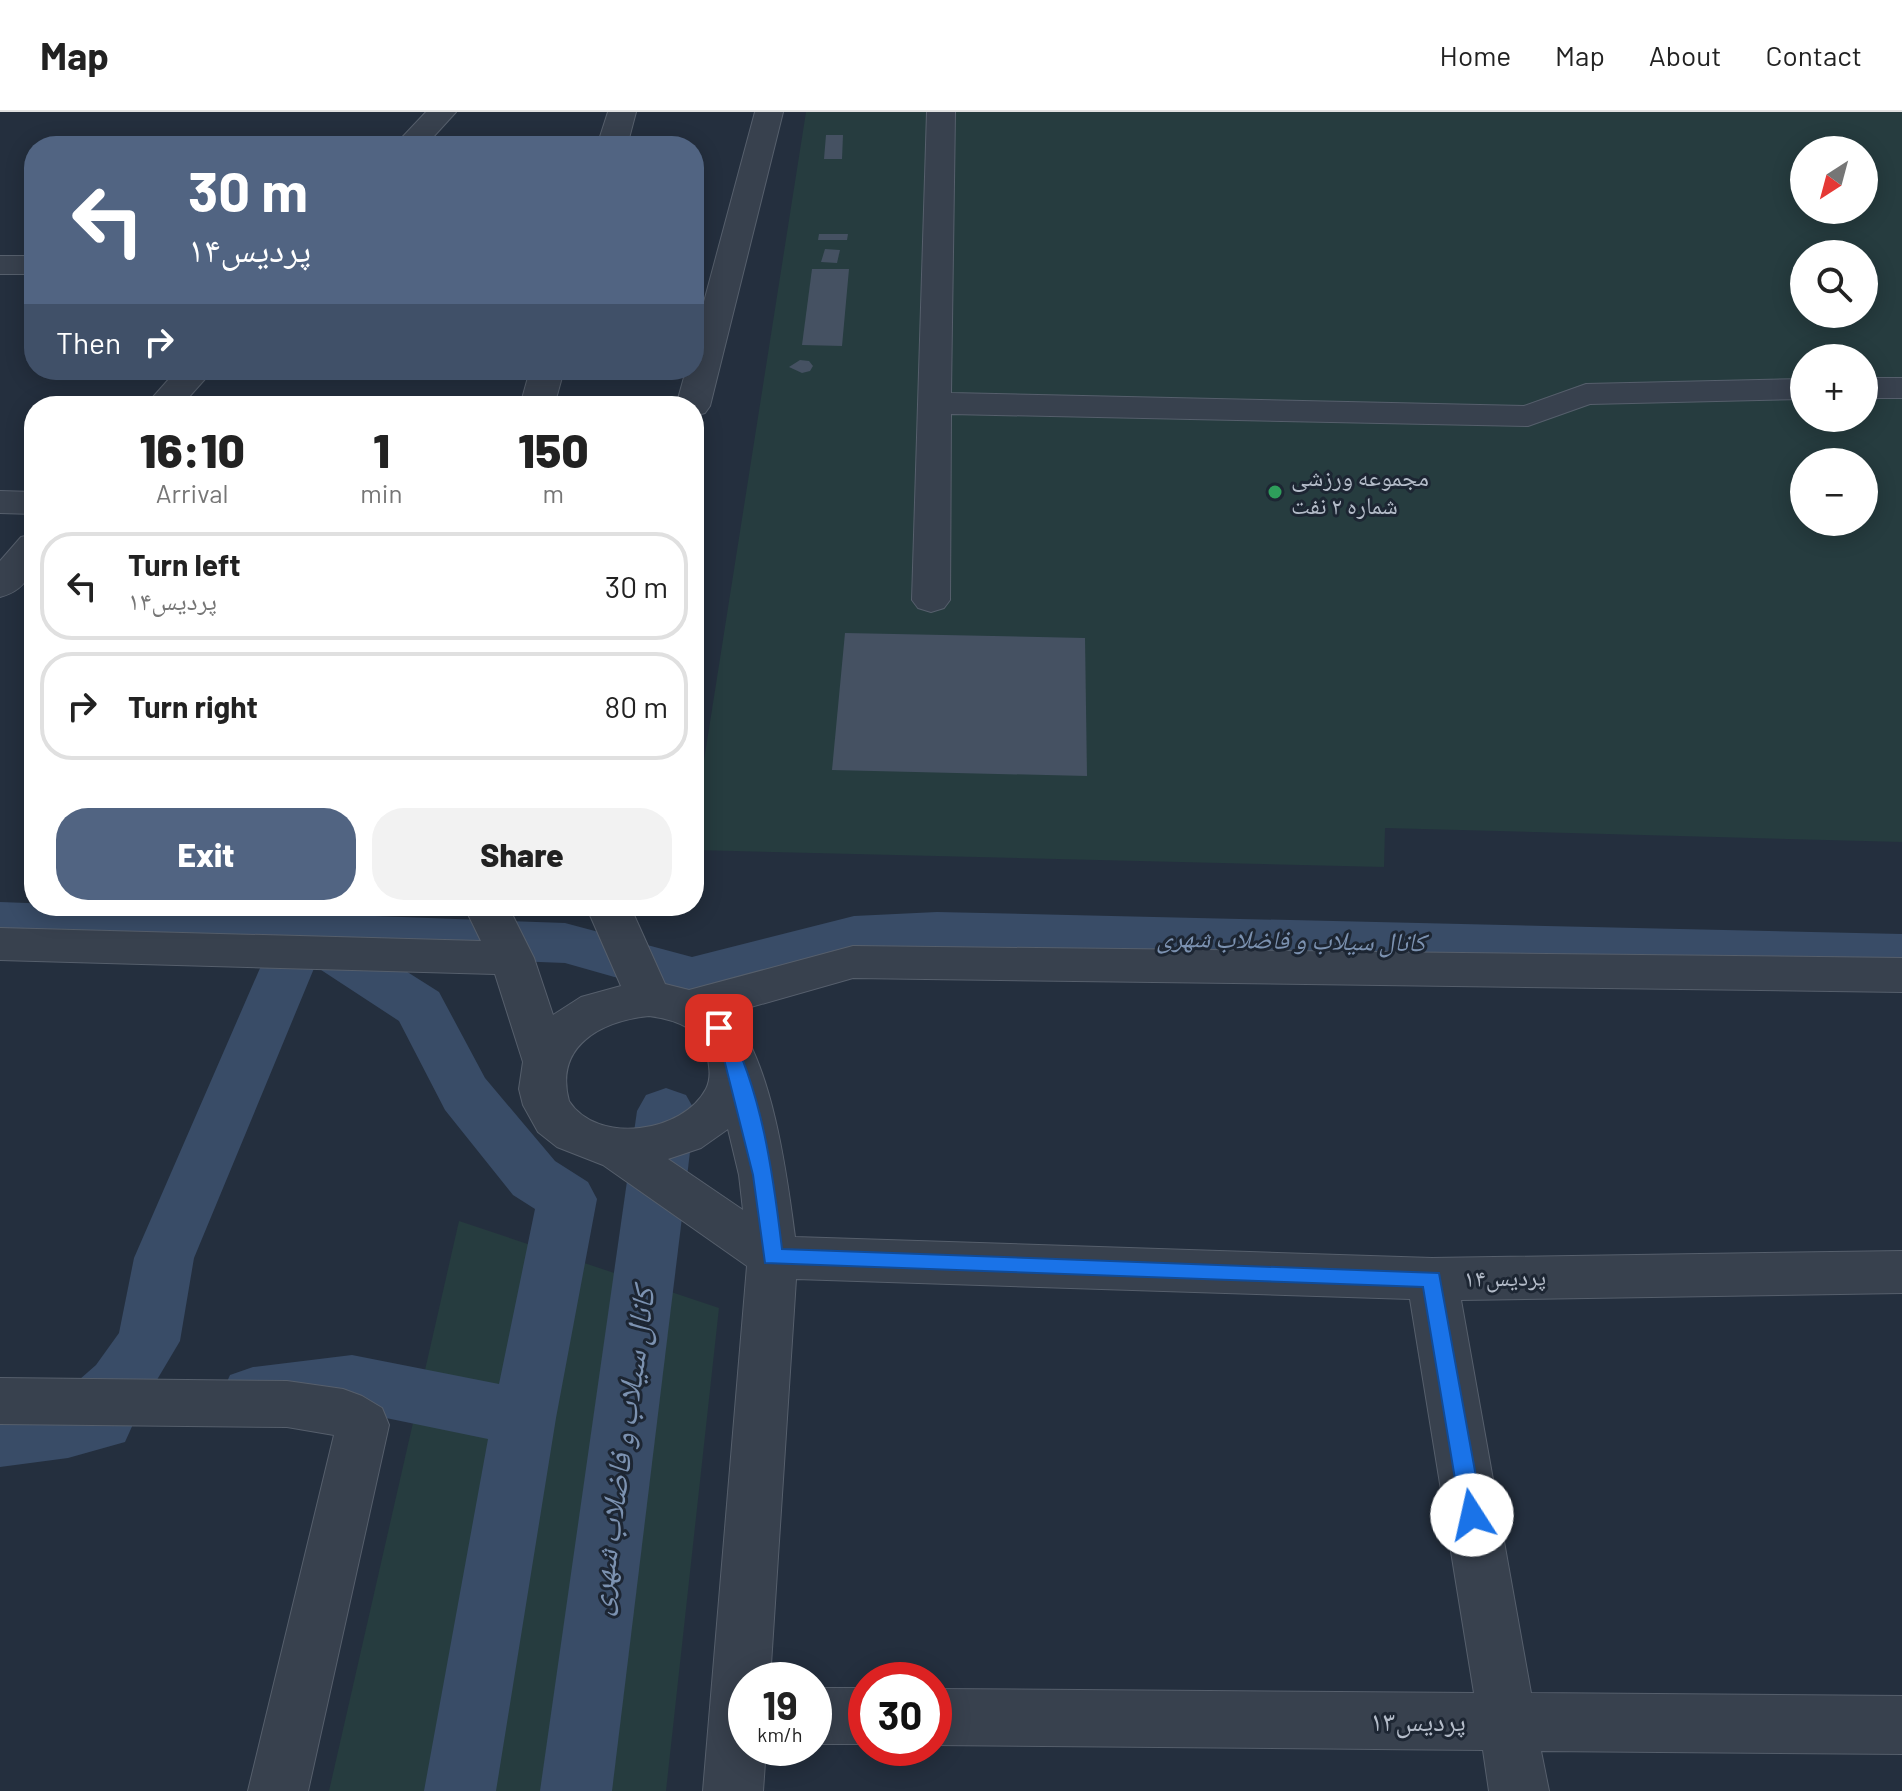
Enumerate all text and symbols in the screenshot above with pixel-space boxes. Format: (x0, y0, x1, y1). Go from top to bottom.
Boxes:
text: Map (40, 32, 109, 78)
text: Home (1440, 38, 1511, 72)
text: Map (1555, 38, 1605, 72)
text: About (1649, 38, 1721, 72)
text: Contact (1765, 38, 1862, 72)
north arrow (1790, 136, 1878, 224)
map controls (1790, 136, 1878, 536)
text: 30 m (188, 156, 308, 223)
icon: left (56, 168, 160, 272)
text: پردیس۱۴ (188, 226, 311, 269)
button: search (1790, 240, 1878, 328)
icon: right (137, 320, 181, 364)
text: Then (56, 324, 121, 360)
button: + (1790, 344, 1878, 432)
text: 16:10 (139, 420, 245, 478)
text: 1 (373, 420, 390, 478)
text: 150 (518, 420, 589, 478)
button: − (1790, 448, 1878, 536)
place label: مجموعه ورزشی شماره ۲ نفت (1291, 462, 1429, 519)
text: Arrival (156, 477, 229, 508)
text: min (360, 477, 403, 508)
text: m (542, 477, 564, 508)
marker: مجموعه ورزشی شماره ۲ نفت (1266, 483, 1284, 501)
text: Turn left (128, 546, 241, 582)
icon: left (60, 564, 104, 608)
text: 30 m (605, 568, 668, 604)
text: پردیس۱۴ (128, 584, 217, 615)
icon: right (60, 684, 104, 728)
text: Turn right (128, 688, 258, 724)
text: 80 m (605, 688, 668, 724)
button: Exit (56, 808, 356, 900)
button: Share (372, 808, 672, 900)
water label: کانال سیلاب و فاضلاب شهری (1156, 921, 1430, 958)
pin (685, 994, 753, 1062)
icon: arrive (697, 1006, 741, 1050)
street label: پردیس۱۴ (1464, 1261, 1546, 1293)
water label: کانال سیلاب و فاضلاب شهری (577, 1280, 664, 1618)
position arrow (1430, 1473, 1514, 1557)
speed limit sign: 30 (848, 1662, 952, 1766)
text: 19 (762, 1680, 798, 1728)
street label: پردیس۱۳ (1370, 1703, 1466, 1739)
text: km/h (757, 1722, 803, 1746)

